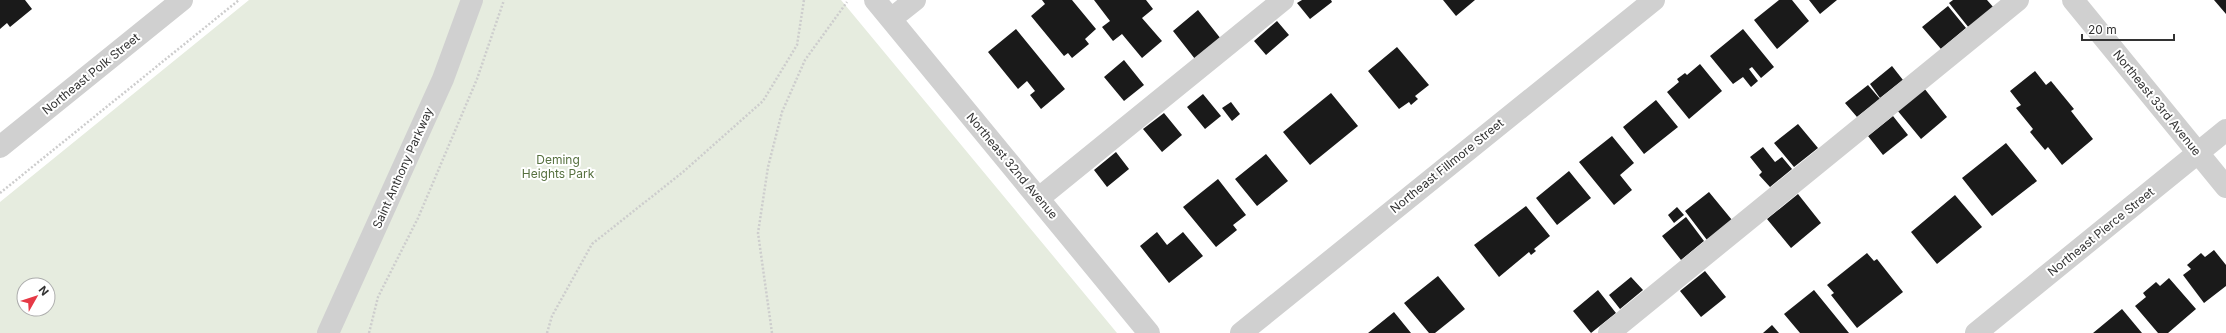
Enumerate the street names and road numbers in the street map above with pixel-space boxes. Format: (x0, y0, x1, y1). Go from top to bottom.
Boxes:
street label: Northeast Polk Street (39, 30, 142, 118)
street label: Northeast 33rd Avenue (2110, 47, 2205, 158)
street label: Saint Anthony Parkway (369, 105, 436, 231)
street label: Northeast 32nd Avenue (964, 109, 1061, 222)
street label: Northeast Fillmore Street (1387, 115, 1506, 216)
street label: Northeast Pierce Street (2045, 184, 2157, 279)

